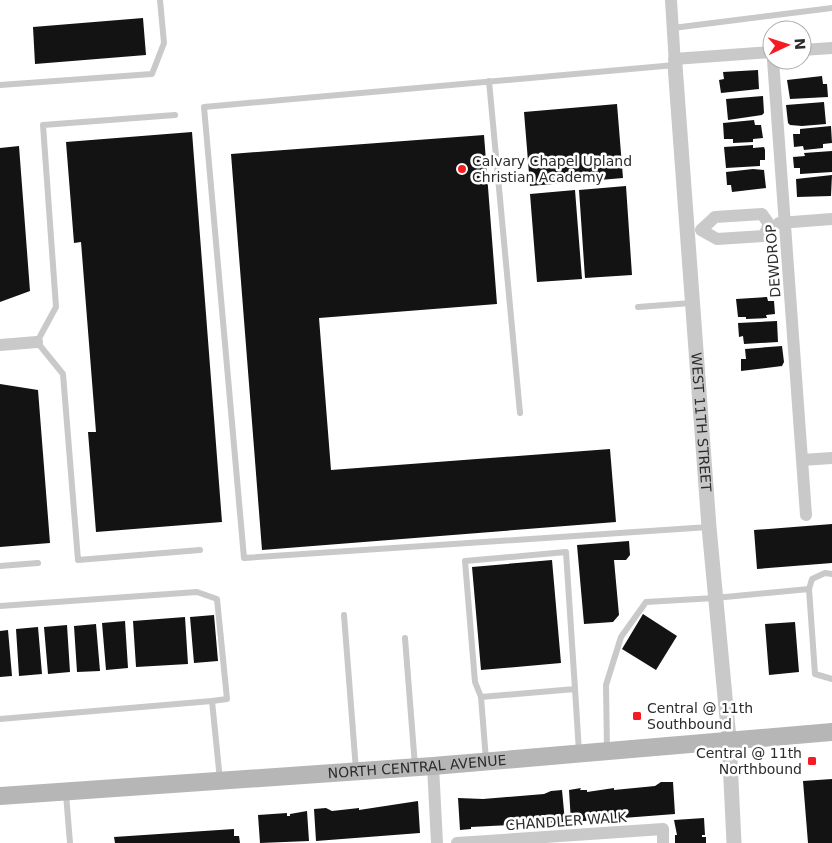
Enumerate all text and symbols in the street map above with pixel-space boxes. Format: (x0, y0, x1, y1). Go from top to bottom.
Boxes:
north arrow (762, 20, 812, 70)
text: N (792, 38, 808, 50)
place label: Calvary Chapel Upland Christian Academy (472, 153, 632, 185)
marker: Calvary Chapel Upland Christian Academy (456, 163, 468, 175)
street label: DEWDROP (762, 224, 784, 298)
street label: WEST 11TH STREET (688, 352, 714, 493)
place label: Central @ 11th Southbound (647, 700, 753, 732)
marker: Central @ 11th Southbound (631, 710, 643, 722)
place label: Central @ 11th Northbound (696, 745, 802, 777)
street label: NORTH CENTRAL AVENUE (327, 752, 507, 781)
marker: Central @ 11th Northbound (806, 755, 818, 767)
street label: CHANDLER WALK (505, 809, 628, 833)

